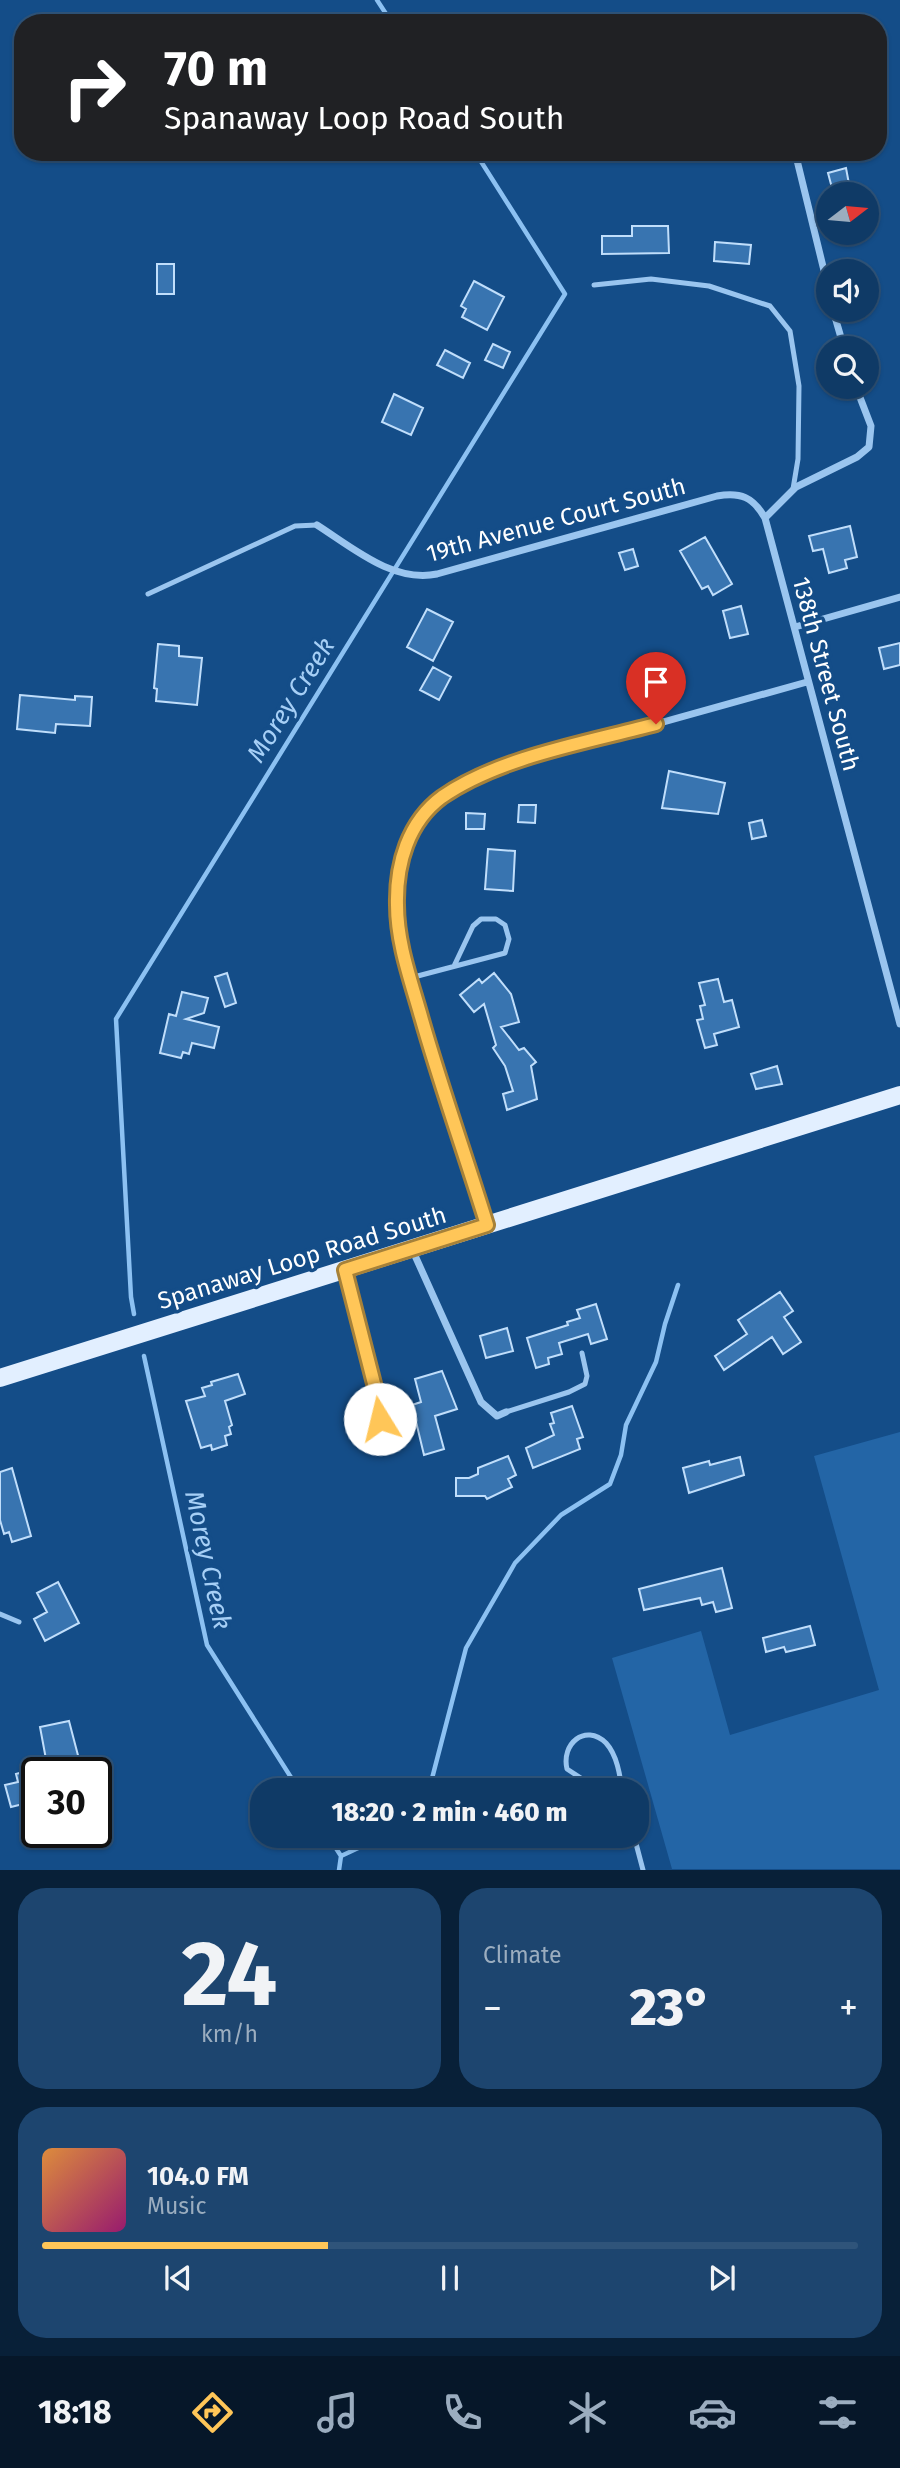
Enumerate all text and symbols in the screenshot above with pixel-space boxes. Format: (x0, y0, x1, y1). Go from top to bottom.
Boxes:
text: 70 m (164, 39, 268, 98)
icon: right (49, 42, 140, 133)
text: Spanaway Loop Road South (164, 99, 565, 137)
north arrow (816, 182, 878, 245)
map controls (816, 182, 879, 399)
button: sound (816, 259, 879, 322)
button: search (816, 336, 879, 399)
street label: 19th Avenue Court South (423, 472, 689, 568)
street label: 138th Street South (787, 574, 865, 774)
water label: Morey Creek (240, 632, 342, 768)
pin (626, 652, 686, 724)
icon: arrive (637, 663, 675, 701)
street label: Spanaway Loop Road South (154, 1201, 450, 1315)
position arrow (343, 1382, 417, 1456)
water label: Morey Creek (178, 1488, 238, 1632)
speed limit sign: 30 (21, 1757, 112, 1848)
text: 18:20 · 2 min · 460 m (332, 1797, 567, 1828)
text: 24 (182, 1920, 277, 2029)
text: Climate (483, 1941, 562, 1969)
text: 23° (630, 1976, 711, 2039)
text: − (483, 1985, 502, 2031)
text: + (839, 1985, 858, 2031)
text: km/h (201, 2020, 258, 2048)
text: 104.0 FM (147, 2161, 249, 2192)
text: Music (147, 2192, 207, 2220)
icon: previous (159, 2259, 197, 2297)
icon: pause (431, 2259, 469, 2297)
icon: next (703, 2259, 741, 2297)
icon: directions (188, 2388, 237, 2437)
icon: music (313, 2388, 362, 2437)
icon: phone (438, 2388, 487, 2437)
icon: climate (563, 2388, 612, 2437)
icon: car (688, 2388, 737, 2437)
icon: filters (813, 2388, 862, 2437)
text: 18:18 (38, 2393, 112, 2431)

